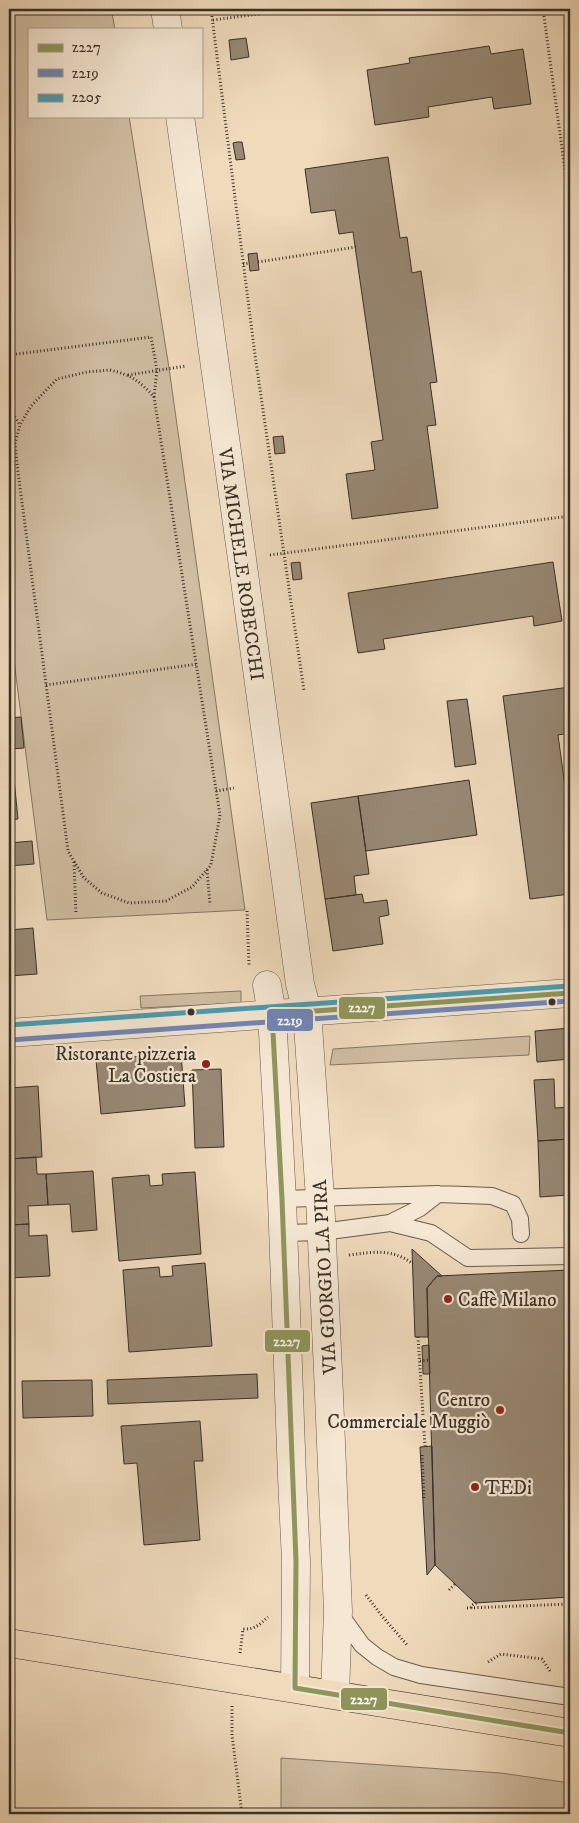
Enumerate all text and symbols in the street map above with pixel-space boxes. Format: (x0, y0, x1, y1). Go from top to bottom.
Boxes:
legend (28, 28, 202, 118)
text: z227 (72, 38, 101, 57)
text: z219 (72, 64, 99, 83)
text: z205 (72, 88, 102, 107)
street label: VIA MICHELE ROBECCHI (213, 445, 268, 682)
line badge: z227 (338, 996, 386, 1020)
unlabelled marker (547, 997, 557, 1007)
text: z227 (349, 999, 375, 1017)
unlabelled marker (186, 1007, 196, 1017)
line badge: z219 (266, 1008, 314, 1032)
text: z219 (277, 1012, 303, 1030)
place label: Ristorante pizzeria La Costiera (55, 1043, 196, 1088)
marker: Ristorante pizzeria La Costiera (200, 1058, 212, 1070)
street label: VIA GIORGIO LA PIRA (309, 1178, 342, 1376)
place label: Caffè Milano (458, 1289, 556, 1312)
marker: Caffè Milano (442, 1293, 454, 1305)
line badge: z227 (264, 1329, 311, 1353)
text: z227 (274, 1333, 300, 1351)
place label: Centro Commerciale Muggiò (327, 1389, 490, 1434)
marker: Centro Commerciale Muggiò (494, 1404, 506, 1416)
place label: TEDi (485, 1477, 532, 1500)
marker: TEDi (469, 1481, 481, 1493)
line badge: z227 (340, 1687, 388, 1711)
text: z227 (351, 1691, 377, 1709)

